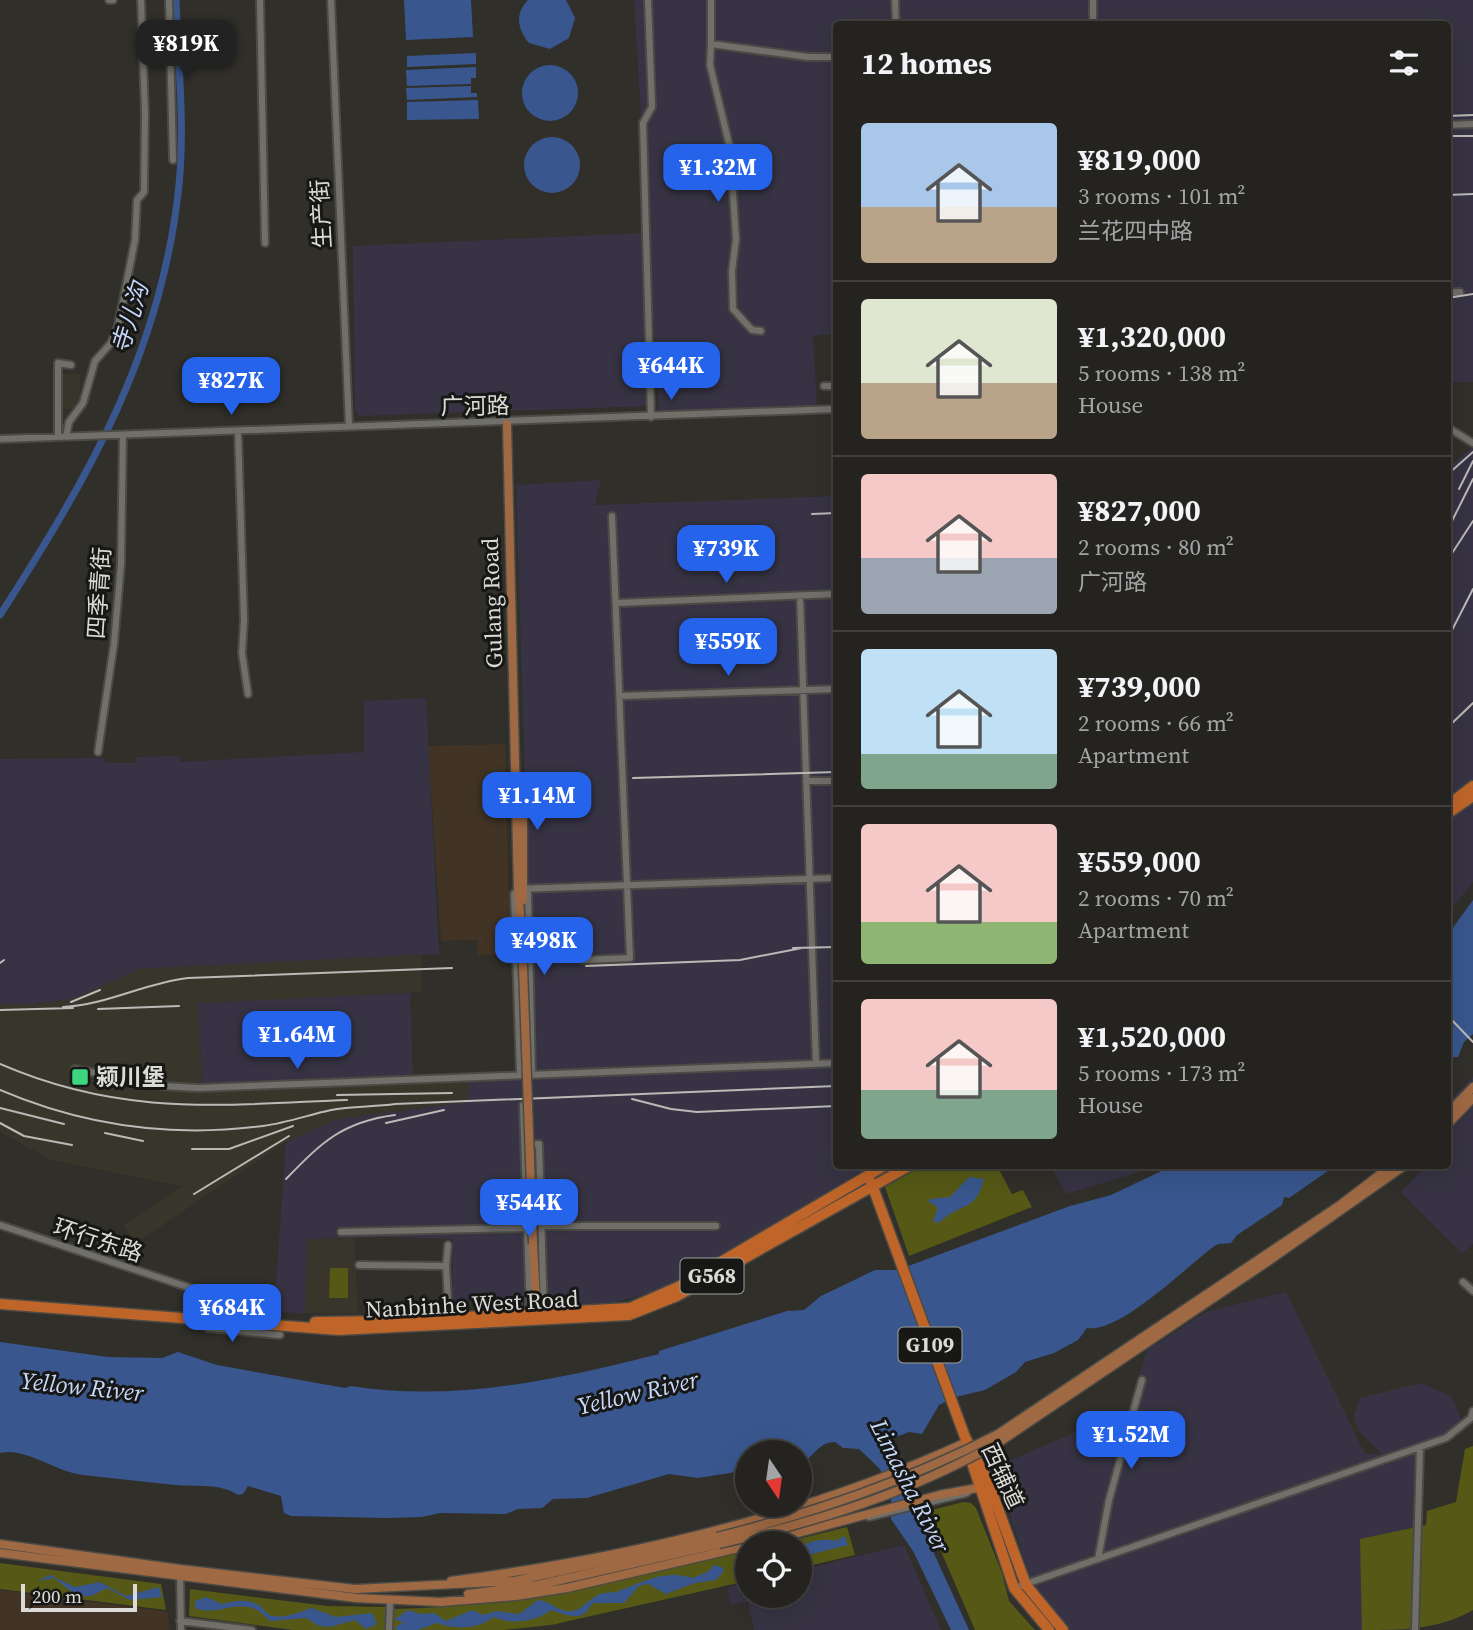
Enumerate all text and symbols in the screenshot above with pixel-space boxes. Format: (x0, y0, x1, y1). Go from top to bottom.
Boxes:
pin: ¥819K (137, 20, 235, 80)
text: ¥819K (153, 27, 219, 59)
text: 12 homes (861, 43, 992, 84)
icon: filters (1385, 44, 1423, 82)
text: ¥819,000 (1078, 139, 1201, 180)
pin: ¥1.32M (661, 144, 775, 204)
text: ¥1.32M (679, 151, 757, 183)
icon: home (917, 151, 1001, 235)
street label: 生产街 (303, 179, 339, 249)
text: 3 rooms · 101 m² (1078, 180, 1245, 212)
text: 兰花四中路 (1078, 215, 1193, 247)
water label: 寺儿沟 (103, 276, 157, 357)
text: ¥1,320,000 (1078, 316, 1226, 357)
icon: home (917, 327, 1001, 411)
pin: ¥644K (622, 342, 720, 402)
text: ¥644K (638, 349, 704, 381)
text: 5 rooms · 138 m² (1078, 357, 1245, 389)
pin: ¥827K (182, 358, 280, 417)
text: ¥827K (198, 364, 264, 396)
street label: 广河路 (440, 389, 510, 423)
text: House (1078, 389, 1143, 421)
text: ¥827,000 (1078, 490, 1201, 531)
icon: home (917, 502, 1001, 586)
pin: ¥739K (677, 526, 775, 585)
text: 2 rooms · 80 m² (1078, 531, 1234, 563)
text: ¥739K (693, 532, 759, 564)
street label: Gulang Road (474, 537, 510, 669)
street label: 四季青街 (80, 546, 118, 640)
text: 广河路 (1078, 566, 1147, 598)
pin: ¥559K (679, 618, 777, 678)
text: ¥559K (695, 625, 761, 657)
text: ¥739,000 (1078, 666, 1201, 707)
icon: home (917, 677, 1001, 761)
text: 2 rooms · 66 m² (1078, 707, 1234, 739)
text: Apartment (1078, 739, 1189, 771)
pin: ¥1.14M (480, 772, 594, 832)
text: ¥1.14M (498, 779, 576, 811)
text: ¥559,000 (1078, 841, 1201, 882)
icon: home (917, 852, 1001, 936)
text: 2 rooms · 70 m² (1078, 882, 1234, 914)
text: Apartment (1078, 914, 1189, 946)
pin: ¥498K (495, 918, 593, 977)
text: ¥498K (511, 924, 577, 956)
pin: ¥1.64M (240, 1012, 354, 1071)
text: ¥1,520,000 (1078, 1016, 1226, 1057)
text: ¥1.64M (258, 1018, 336, 1050)
icon: home (917, 1027, 1001, 1111)
text: 5 rooms · 173 m² (1078, 1057, 1245, 1089)
place label: 颍川堡 (96, 1061, 165, 1093)
marker: 颍川堡 (70, 1067, 90, 1087)
text: House (1078, 1089, 1143, 1121)
pin: ¥544K (480, 1180, 578, 1239)
text: ¥544K (496, 1186, 562, 1218)
street label: 环行东路 (49, 1211, 147, 1269)
road number: G568 (680, 1258, 744, 1294)
street label: Nanbinhe West Road (365, 1282, 579, 1326)
pin: ¥684K (183, 1284, 281, 1344)
text: ¥684K (199, 1291, 265, 1323)
road number: G109 (898, 1328, 962, 1362)
water label: Yellow River (574, 1362, 703, 1422)
water label: Yellow River (19, 1364, 146, 1410)
water label: Limasha River (862, 1412, 959, 1559)
pin: ¥1.52M (1074, 1412, 1188, 1471)
text: ¥1.52M (1092, 1418, 1170, 1450)
street label: 西辅道 (974, 1438, 1032, 1514)
north arrow (735, 1440, 812, 1517)
map controls (735, 1440, 812, 1608)
button: locate (735, 1531, 812, 1608)
scale bar (21, 1581, 136, 1613)
text: 200 m (32, 1583, 82, 1609)

